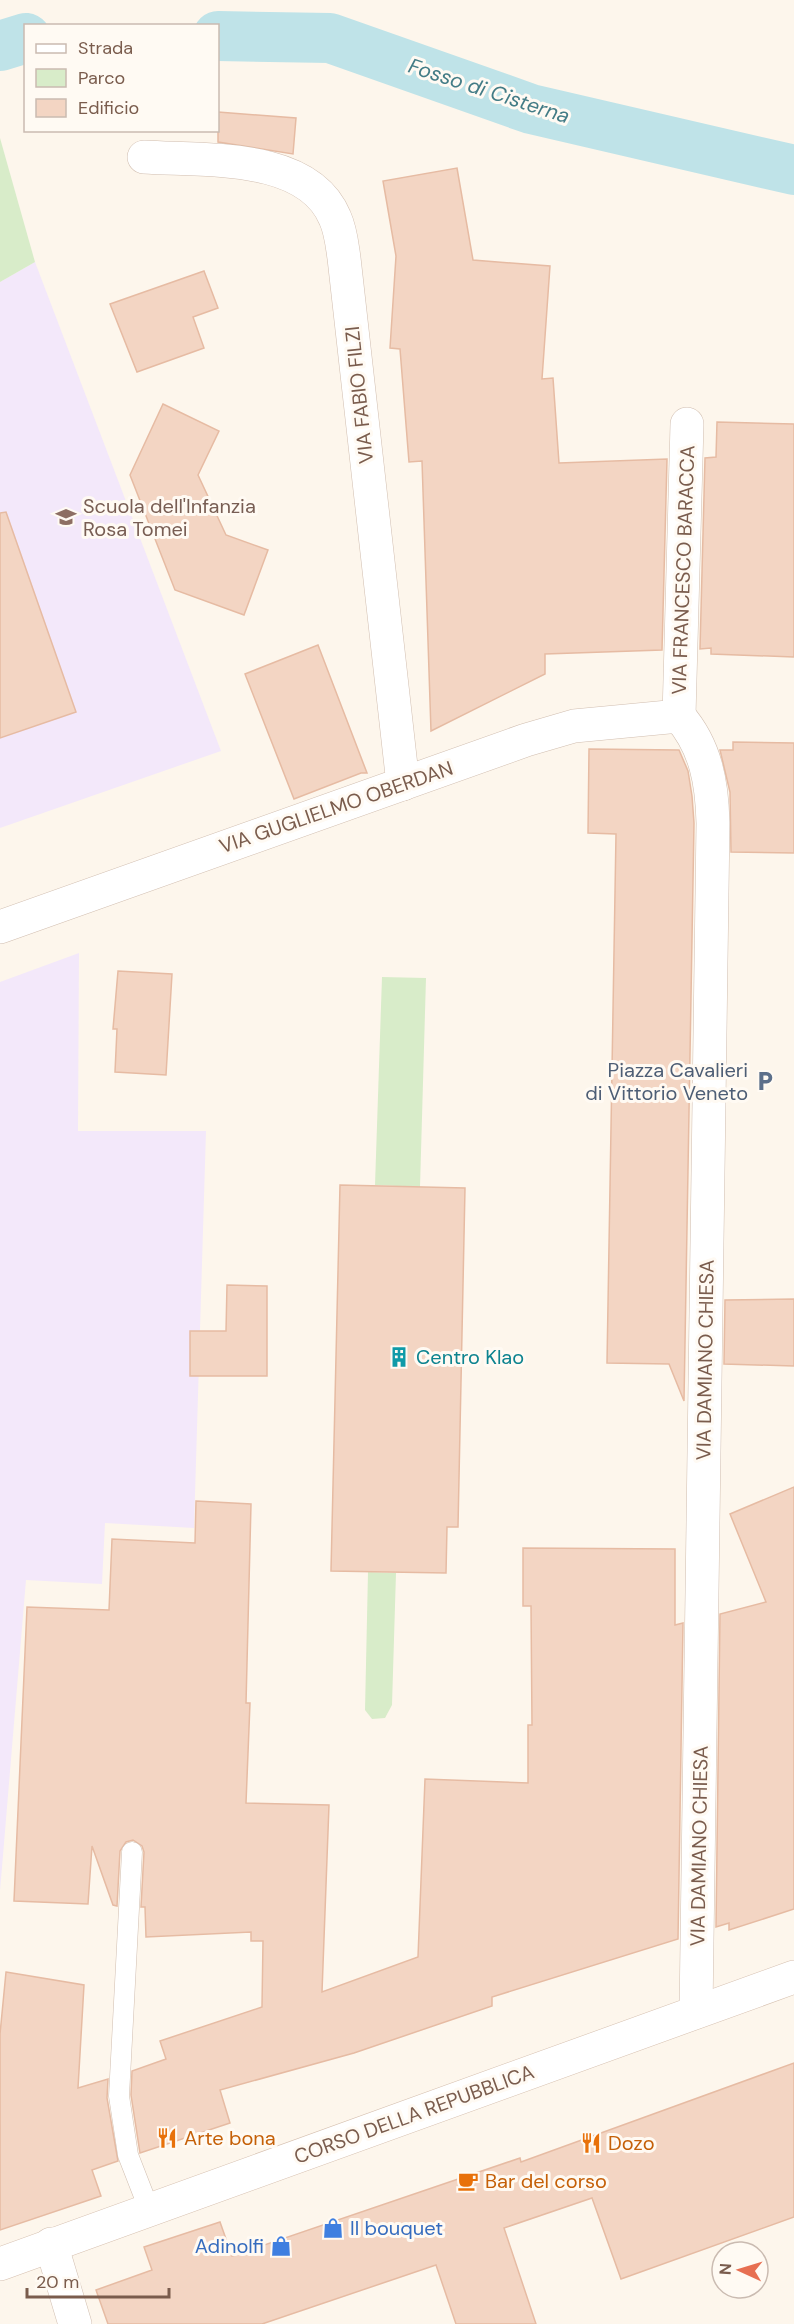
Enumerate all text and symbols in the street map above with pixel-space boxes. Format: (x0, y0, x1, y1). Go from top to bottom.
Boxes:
legend (24, 24, 219, 132)
text: Strada (78, 36, 133, 60)
water label: Fosso di Cisterna (405, 52, 573, 130)
text: Parco (78, 66, 125, 90)
text: Edificio (78, 96, 139, 120)
street label: VIA FABIO FILZI (339, 325, 379, 465)
street label: VIA FRANCESCO BARACCA (666, 445, 700, 695)
place label: Scuola dell'Infanzia Rosa Tomei (83, 493, 256, 542)
school or university icon: Scuola dell'Infanzia Rosa Tomei (54, 505, 78, 529)
street label: VIA GUGLIELMO OBERDAN (216, 755, 456, 859)
place label: Piazza Cavalieri di Vittorio Veneto (585, 1057, 748, 1106)
parking icon: Piazza Cavalieri di Vittorio Veneto (753, 1069, 777, 1093)
street label: VIA DAMIANO CHIESA (690, 1259, 720, 1461)
place label: Centro Klao (416, 1344, 524, 1370)
building icon: Centro Klao (387, 1345, 411, 1369)
street label: VIA DAMIANO CHIESA (684, 1745, 714, 1947)
street label: CORSO DELLA REPUBBLICA (291, 2058, 537, 2170)
place label: Arte bona (184, 2125, 276, 2151)
restaurant icon: Arte bona (155, 2126, 179, 2150)
place label: Dozo (608, 2130, 655, 2156)
restaurant icon: Dozo (579, 2131, 603, 2155)
place label: Bar del corso (485, 2168, 607, 2194)
cafe icon: Bar del corso (456, 2169, 480, 2193)
place label: Il bouquet (350, 2215, 443, 2241)
shop icon: Il bouquet (321, 2216, 345, 2240)
place label: Adinolfi (195, 2233, 264, 2259)
shop icon: Adinolfi (269, 2234, 293, 2258)
north arrow (710, 2240, 770, 2300)
scale bar (27, 2261, 170, 2299)
text: N (715, 2262, 736, 2276)
text: 20 m (36, 2270, 79, 2294)

